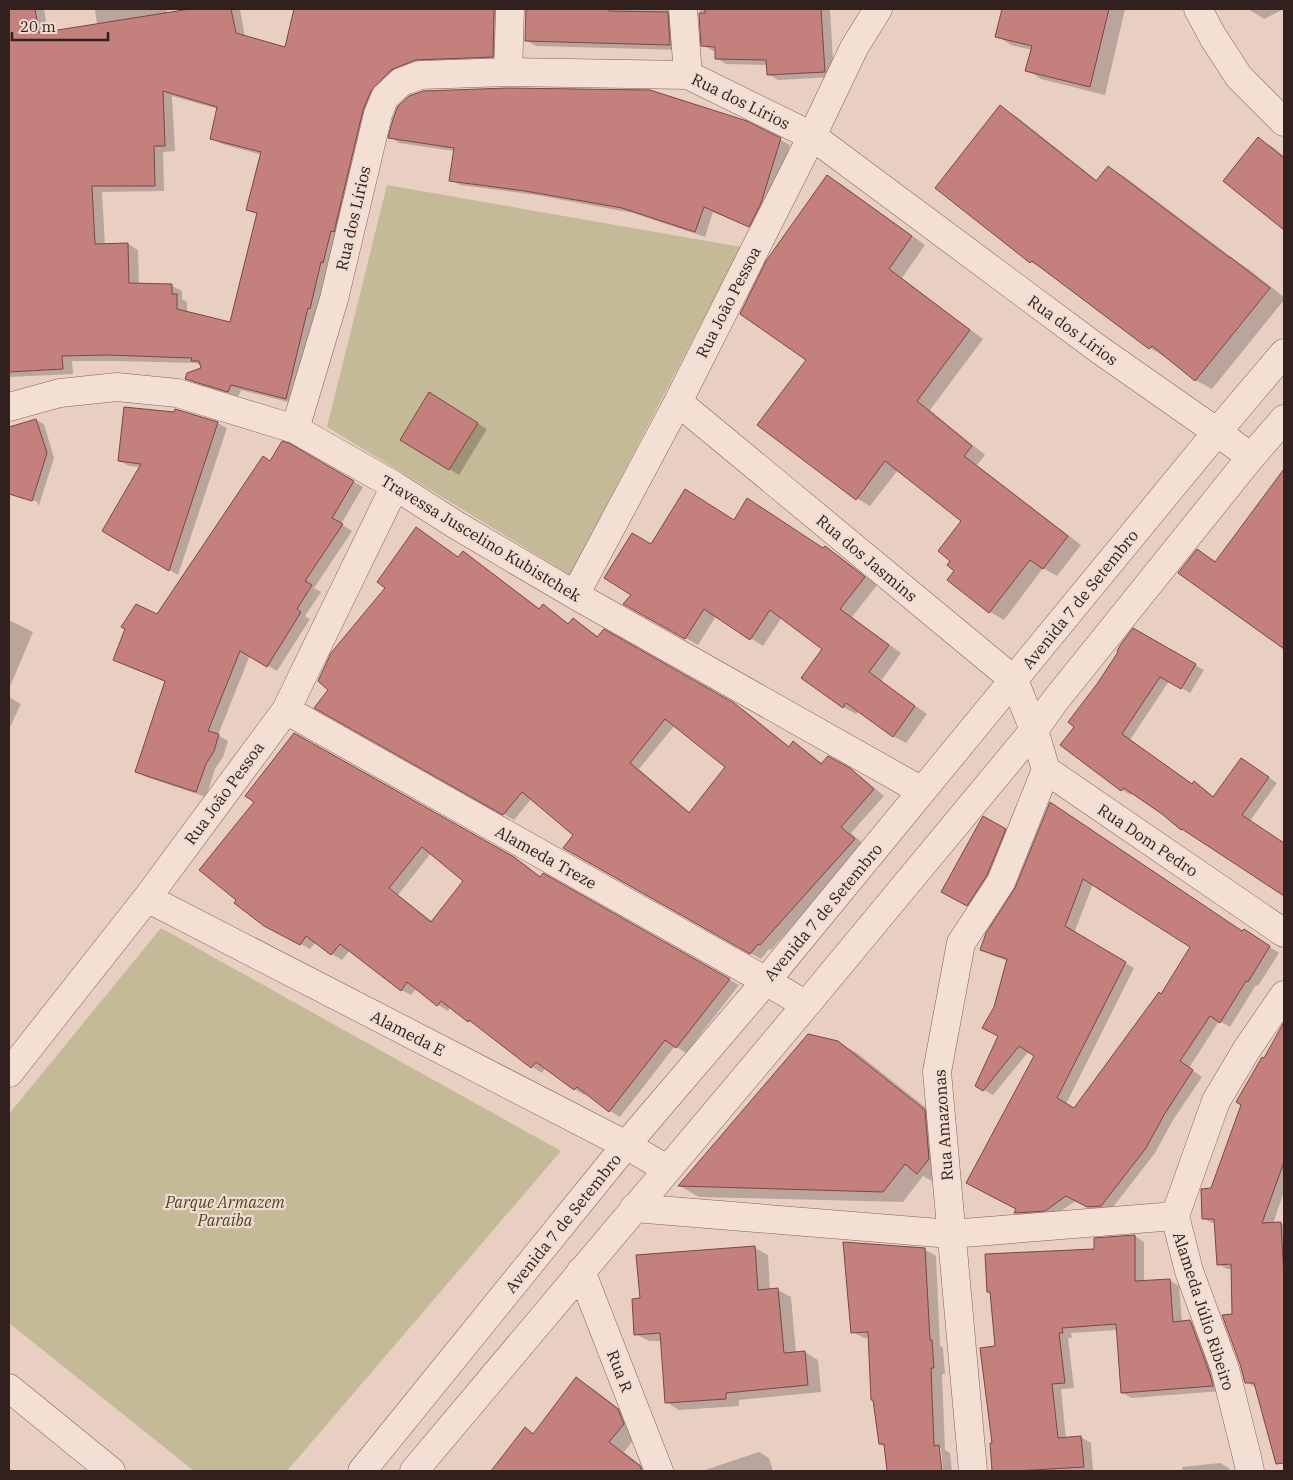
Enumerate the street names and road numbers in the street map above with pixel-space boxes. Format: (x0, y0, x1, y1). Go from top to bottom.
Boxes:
street label: Rua dos Lírios (689, 69, 793, 133)
street label: Rua dos Lírios (331, 164, 375, 272)
street label: Rua João Pessoa (691, 243, 765, 361)
street label: Rua dos Lírios (1024, 291, 1122, 369)
street label: Travessa Juscelino Kubistchek (377, 470, 585, 606)
street label: Rua dos Jasmins (813, 510, 921, 606)
street label: Avenida 7 de Setembro (1018, 525, 1142, 673)
street label: Rua João Pessoa (180, 737, 268, 848)
street label: Rua Dom Pedro (1094, 799, 1202, 881)
street label: Alameda Treze (492, 821, 600, 893)
street label: Avenida 7 de Setembro (760, 839, 886, 985)
street label: Alameda E (367, 1006, 449, 1060)
street label: Rua Amazonas (929, 1069, 957, 1181)
street label: Avenida 7 de Setembro (501, 1149, 625, 1297)
street label: Alameda Júlio Ribeiro (1169, 1229, 1239, 1393)
street label: Rua R (603, 1347, 637, 1395)

